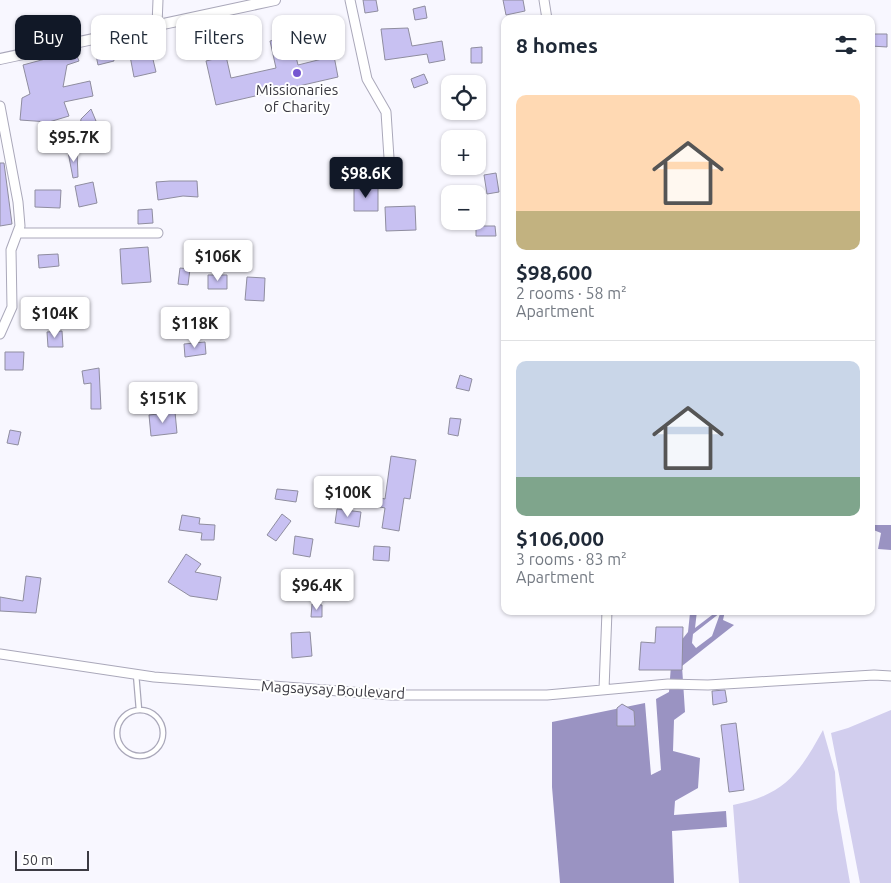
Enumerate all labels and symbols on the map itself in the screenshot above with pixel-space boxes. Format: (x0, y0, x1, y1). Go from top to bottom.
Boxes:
marker: Missionaries of Charity (291, 67, 303, 79)
place label: Missionaries of Charity (256, 81, 338, 115)
pin: $95.7K (33, 120, 115, 163)
pin: $98.6K (325, 156, 407, 199)
pin: $106K (183, 240, 253, 282)
pin: $104K (20, 296, 90, 339)
pin: $118K (160, 306, 230, 349)
pin: $151K (128, 382, 198, 424)
pin: $100K (313, 476, 383, 518)
pin: $96.4K (276, 568, 358, 611)
street label: Magsaysay Boulevard (261, 677, 405, 702)
scale bar (15, 848, 89, 871)

